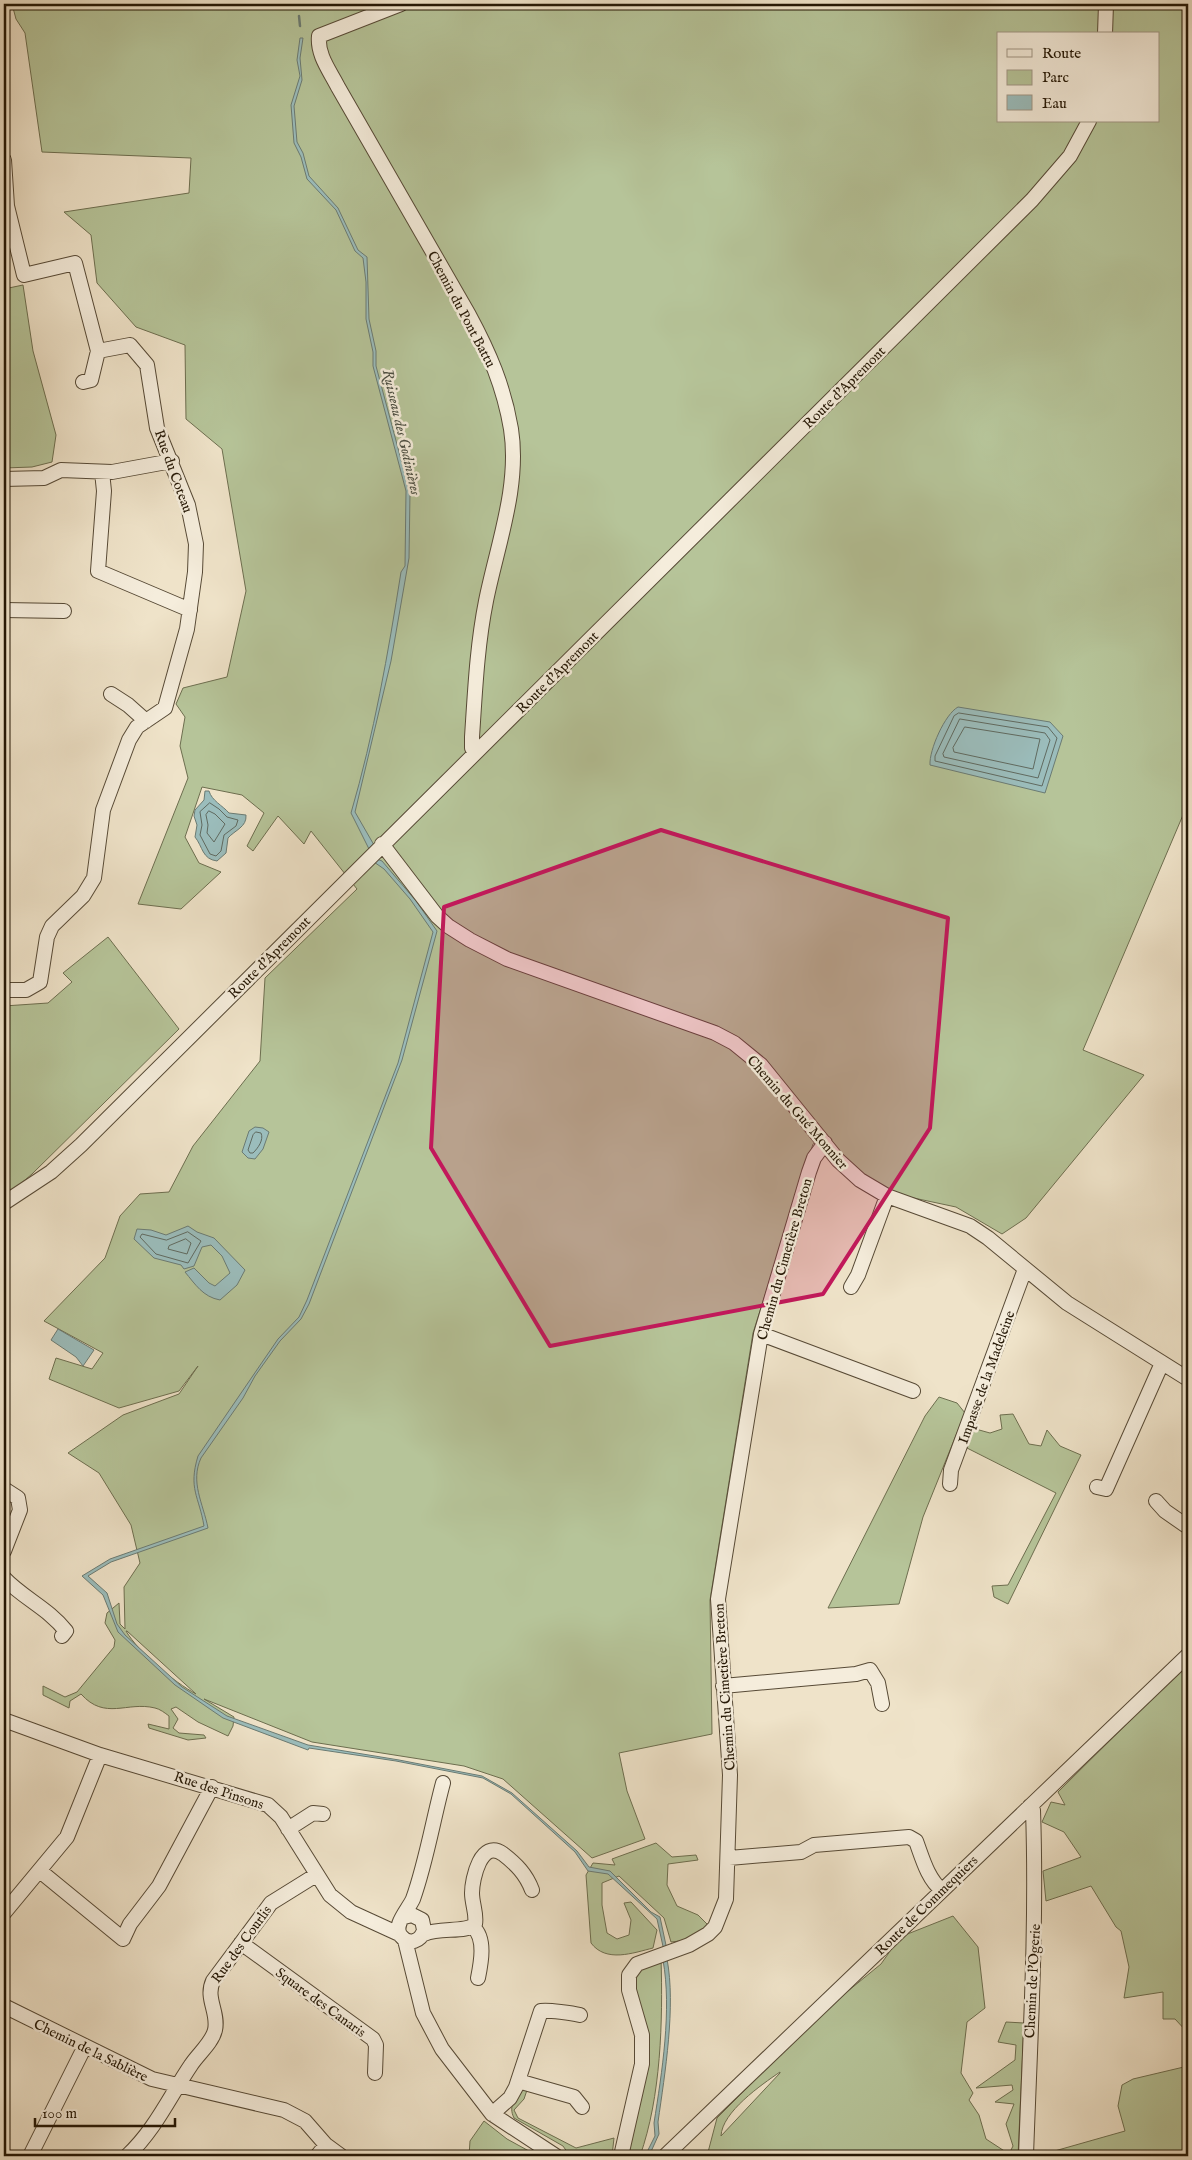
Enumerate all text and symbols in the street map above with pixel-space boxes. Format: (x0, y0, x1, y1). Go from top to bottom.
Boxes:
legend (997, 32, 1160, 122)
text: Route (1042, 44, 1081, 63)
text: Parc (1042, 68, 1069, 87)
text: Eau (1042, 94, 1067, 113)
street label: Chemin du Pont Battu (423, 248, 499, 371)
street label: Route d'Apremont (800, 343, 890, 433)
water label: Ruisseau des Godinières (378, 367, 425, 498)
street label: Rue du Coteau (150, 427, 196, 515)
street label: Route d'Apremont (513, 628, 603, 718)
street label: Route d'Apremont (225, 913, 315, 1003)
street label: Chemin du Gué Monnier (743, 1052, 852, 1173)
street label: Chemin du Cimetière Breton (753, 1176, 817, 1342)
street label: Impasse de la Madeleine (954, 1308, 1020, 1446)
street label: Chemin du Cimetière Breton (710, 1602, 740, 1771)
street label: Rue des Pinsons (172, 1768, 266, 1814)
street label: Route de Commequiers (871, 1852, 982, 1960)
street label: Rue des Courlis (208, 1902, 276, 1987)
street label: Chemin de l'Ogerie (1021, 1923, 1045, 2039)
street label: Square des Canaris (272, 1964, 369, 2042)
street label: Chemin de la Sablière (30, 2015, 151, 2087)
scale bar (35, 2095, 175, 2127)
text: 100 m (42, 2104, 78, 2123)

